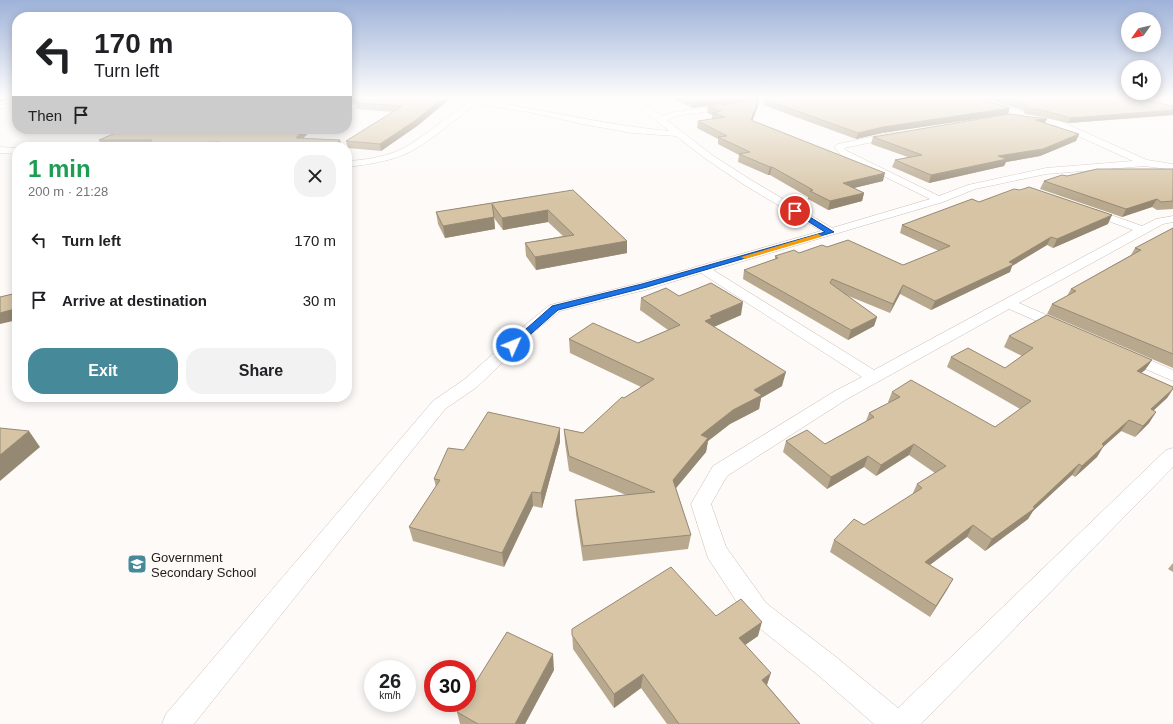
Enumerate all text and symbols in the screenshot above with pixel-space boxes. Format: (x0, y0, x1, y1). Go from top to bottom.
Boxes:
north arrow (1121, 12, 1161, 52)
map controls (1121, 12, 1161, 100)
icon: left (28, 28, 80, 80)
text: 170 m (94, 28, 173, 59)
button: sound (1121, 60, 1161, 100)
text: Turn left (94, 61, 159, 81)
icon: arrive (70, 104, 92, 126)
text: Then (28, 107, 62, 124)
text: 1 min (28, 155, 91, 182)
button: close (294, 155, 336, 197)
text: 200 m · 21:28 (28, 184, 108, 199)
pin (778, 194, 812, 228)
icon: arrive (784, 200, 806, 222)
icon: left (28, 229, 50, 251)
text: Turn left (62, 232, 121, 249)
text: 170 m (294, 232, 336, 249)
icon: arrive (28, 289, 50, 311)
text: Arrive at destination (62, 292, 207, 309)
text: 30 m (303, 292, 336, 309)
position arrow (492, 324, 534, 366)
button: Exit (28, 348, 178, 394)
button: Share (186, 348, 336, 394)
place label: Government Secondary School (151, 550, 257, 580)
school or university icon: Government Secondary School (126, 553, 148, 575)
speed limit sign: 30 (424, 660, 476, 712)
text: 26 (379, 670, 401, 692)
text: km/h (379, 690, 401, 701)

